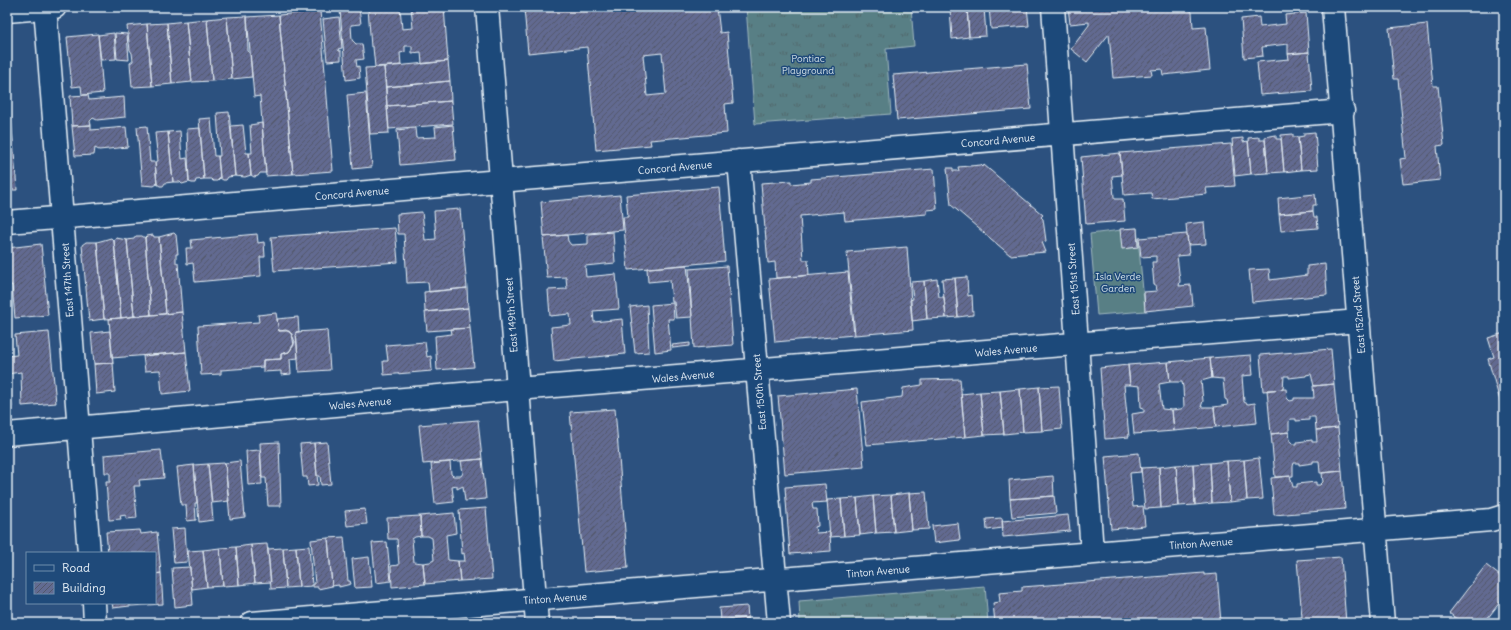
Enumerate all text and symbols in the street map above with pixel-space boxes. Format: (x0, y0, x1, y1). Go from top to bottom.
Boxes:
park label: Pontiac Playground (782, 52, 834, 77)
street label: Concord Avenue (960, 131, 1036, 150)
street label: Concord Avenue (637, 158, 713, 177)
street label: Concord Avenue (314, 184, 390, 203)
street label: East 147th Street (58, 242, 77, 318)
street label: East 151st Street (1064, 242, 1083, 316)
park label: Isla Verde Garden (1095, 270, 1141, 295)
street label: East 152nd Street (1349, 275, 1368, 354)
street label: East 149th Street (502, 276, 521, 353)
street label: Wales Avenue (974, 341, 1038, 360)
street label: East 150th Street (750, 353, 769, 431)
street label: Wales Avenue (651, 367, 715, 386)
street label: Wales Avenue (328, 394, 392, 413)
street label: Tinton Avenue (1169, 535, 1233, 552)
legend (26, 552, 156, 604)
text: Road (62, 560, 90, 575)
street label: Tinton Avenue (846, 562, 910, 581)
text: Building (62, 580, 106, 595)
street label: Tinton Avenue (523, 590, 587, 607)

